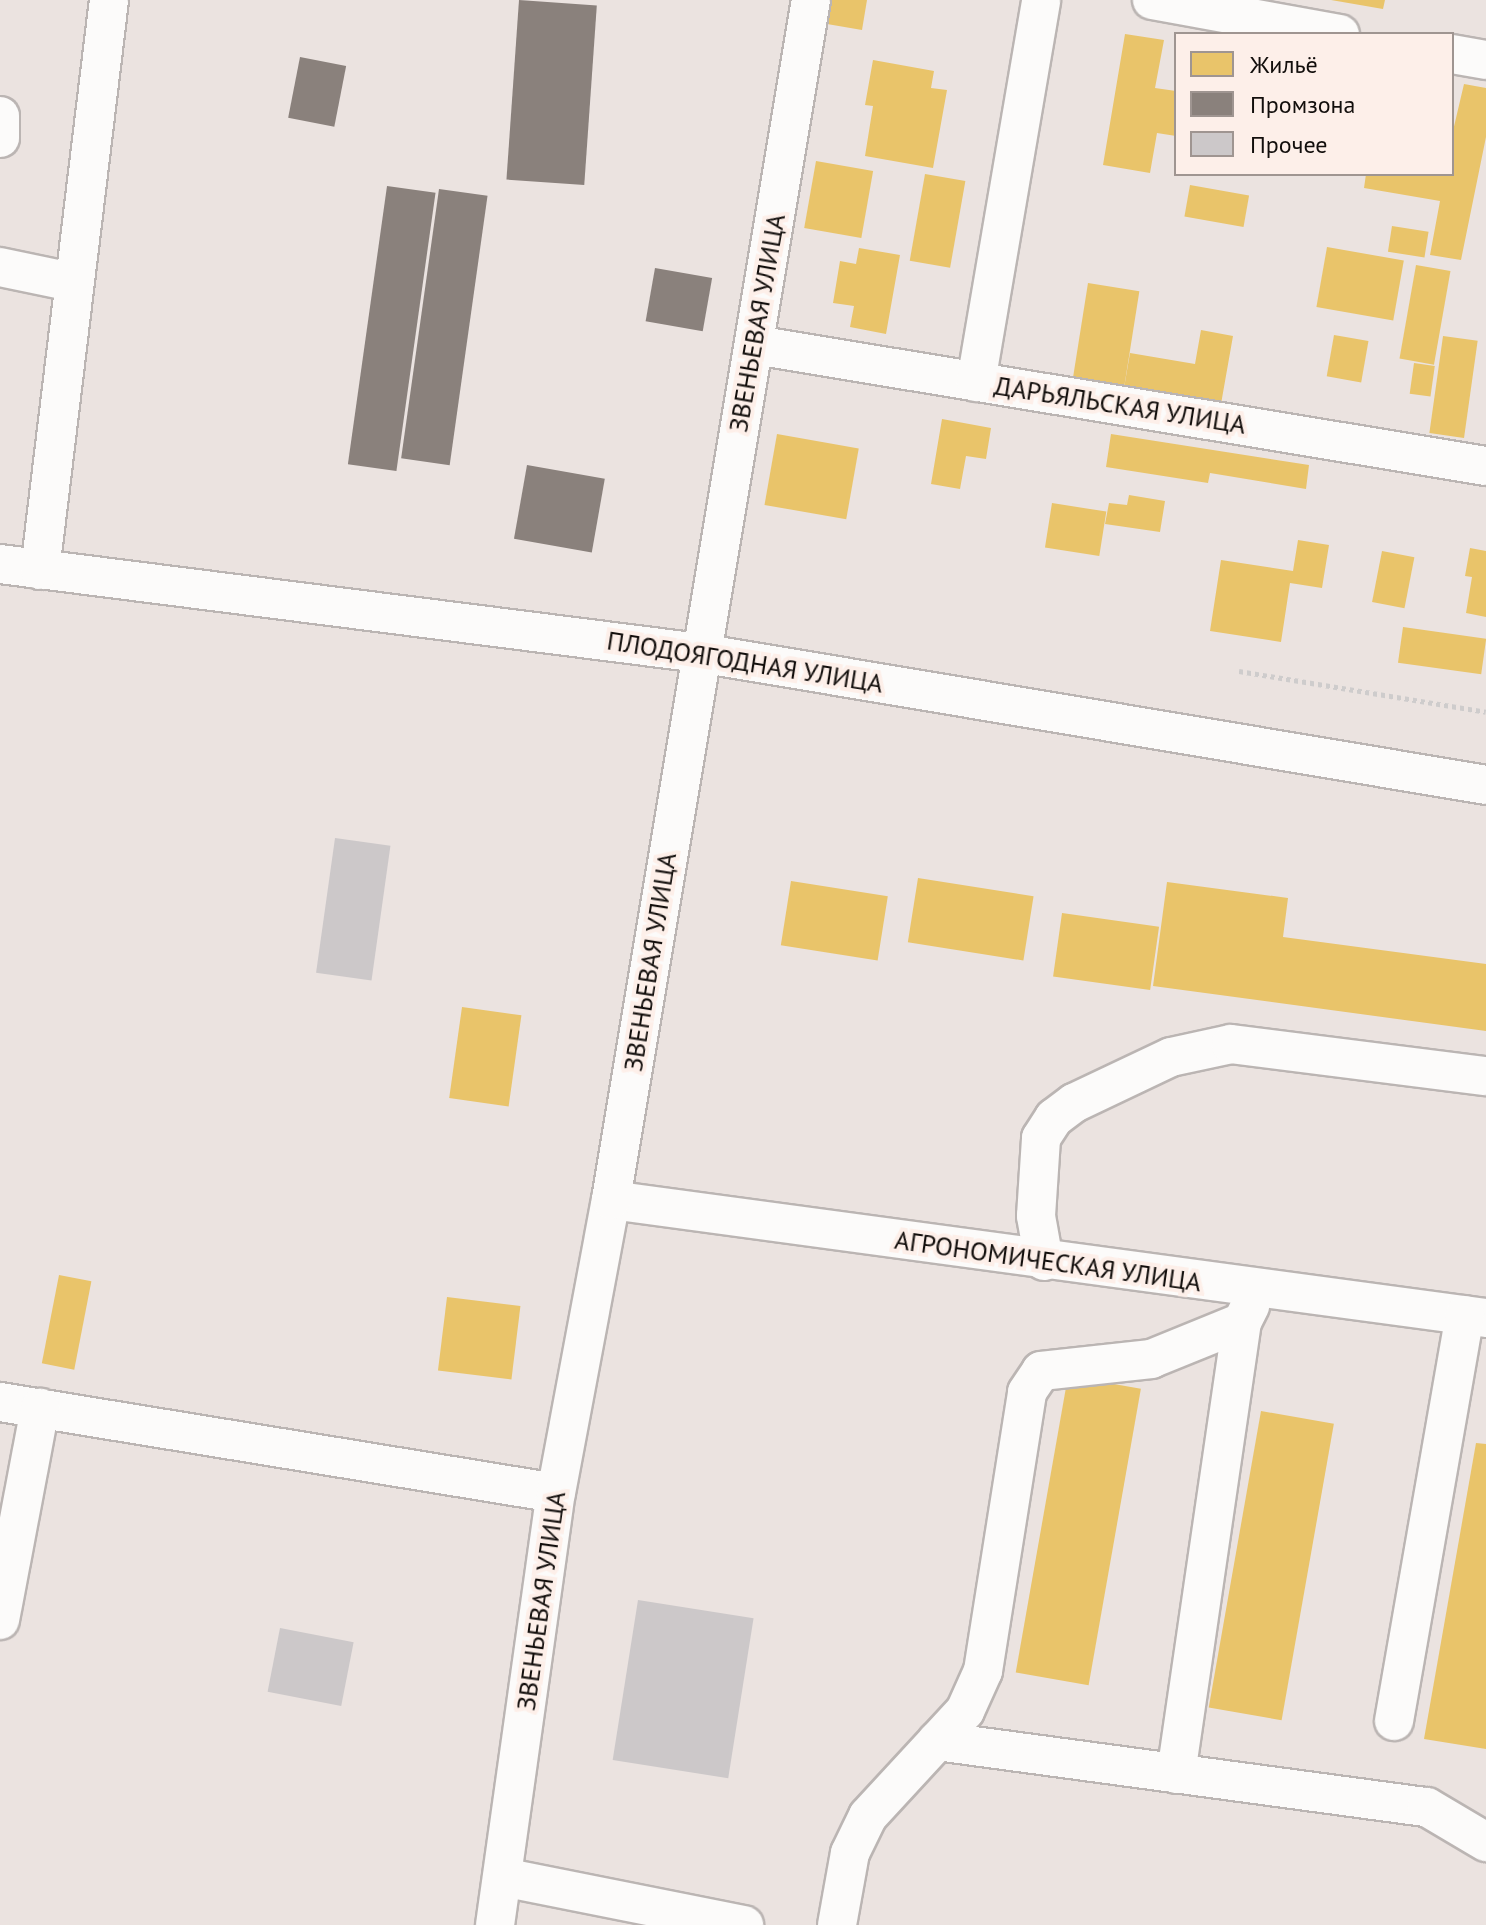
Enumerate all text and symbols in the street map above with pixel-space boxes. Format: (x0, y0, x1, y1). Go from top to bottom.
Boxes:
legend (1174, 32, 1454, 176)
text: Жильё (1250, 49, 1318, 80)
text: Промзона (1250, 89, 1355, 120)
text: Прочее (1250, 129, 1328, 160)
street label: ЗВЕНЬЕВАЯ УЛИЦА (722, 211, 792, 435)
street label: ДАРЬЯЛЬСКАЯ УЛИЦА (992, 370, 1248, 440)
street label: ПЛОДОЯГОДНАЯ УЛИЦА (604, 625, 886, 699)
street label: ЗВЕНЬЕВАЯ УЛИЦА (617, 850, 683, 1074)
street label: АГРОНОМИЧЕСКАЯ УЛИЦА (892, 1224, 1204, 1298)
street label: ЗВЕНЬЕВАЯ УЛИЦА (510, 1489, 572, 1713)

